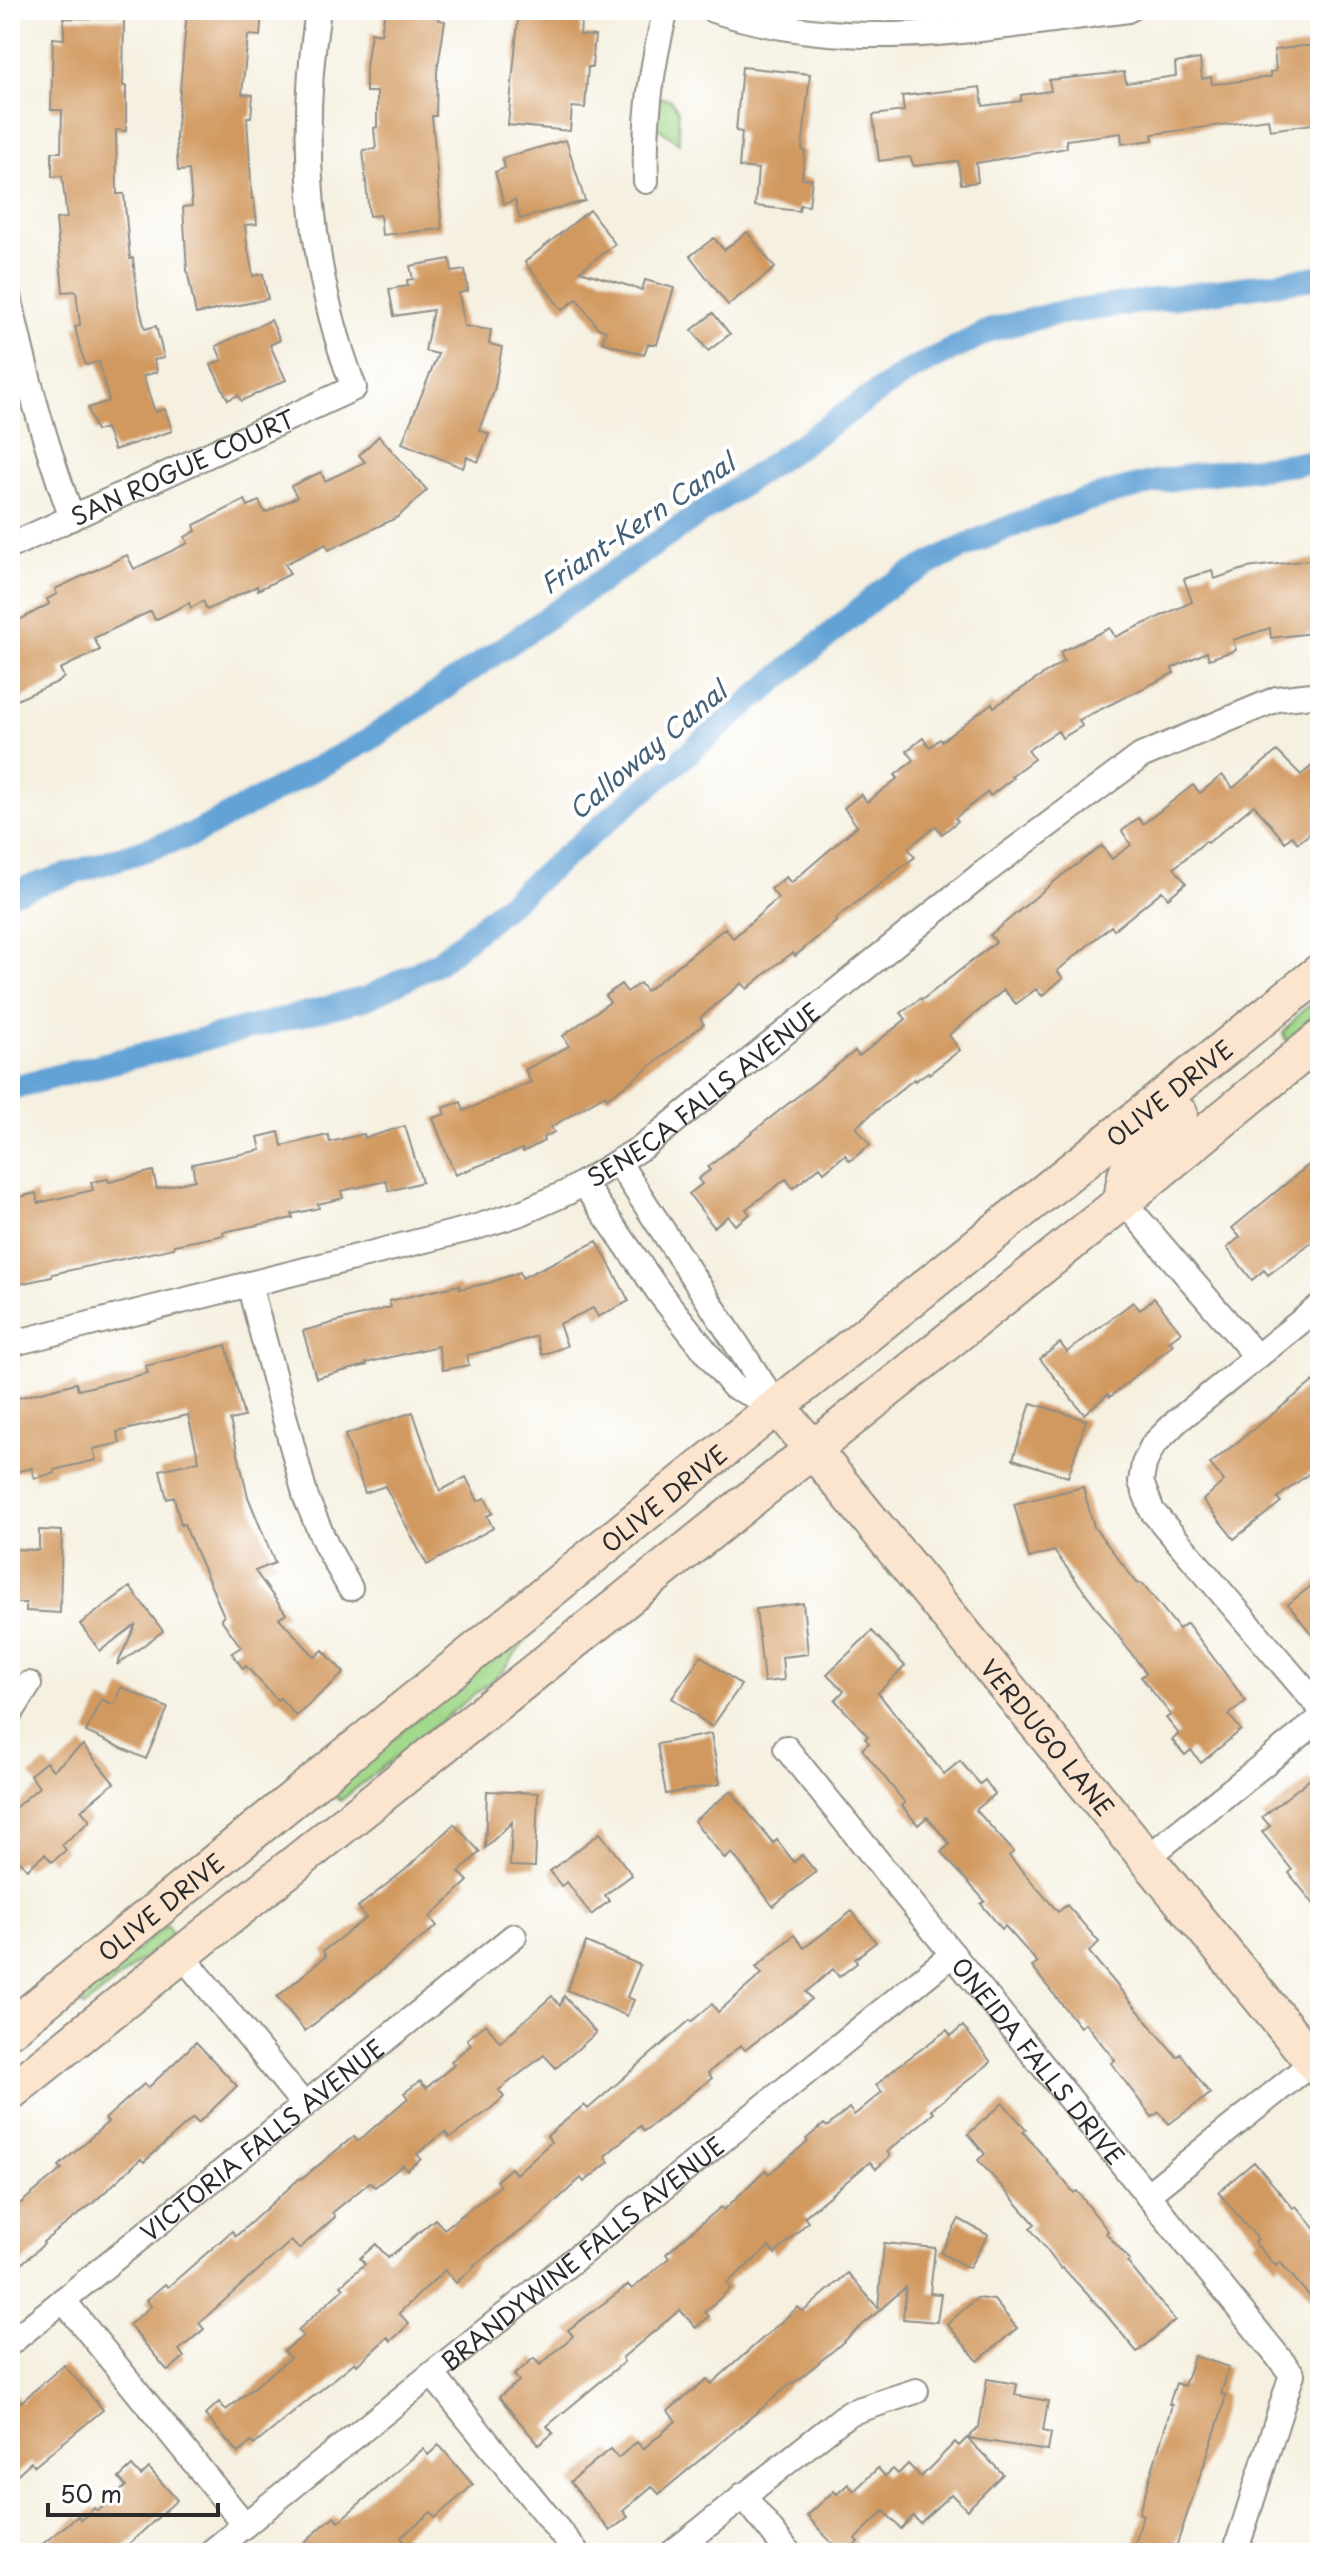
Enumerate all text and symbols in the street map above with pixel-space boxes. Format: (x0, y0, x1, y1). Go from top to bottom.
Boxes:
street label: SAN ROGUE COURT (65, 399, 301, 534)
water label: Friant-Kern Canal (532, 441, 745, 603)
water label: Calloway Canal (559, 669, 738, 828)
street label: SENECA FALLS AVENUE (579, 993, 827, 1195)
street label: OLIVE DRIVE (1098, 1031, 1240, 1155)
street label: OLIVE DRIVE (593, 1436, 735, 1561)
street label: VERDUGO LANE (973, 1651, 1123, 1824)
street label: OLIVE DRIVE (90, 1844, 232, 1969)
street label: ONEIDA FALLS DRIVE (944, 1949, 1134, 2172)
street label: VICTORIA FALLS AVENUE (132, 2030, 392, 2249)
street label: BRANDYWINE FALLS AVENUE (433, 2128, 732, 2378)
scale bar (48, 2467, 218, 2517)
text: 50 m (60, 2475, 122, 2511)

